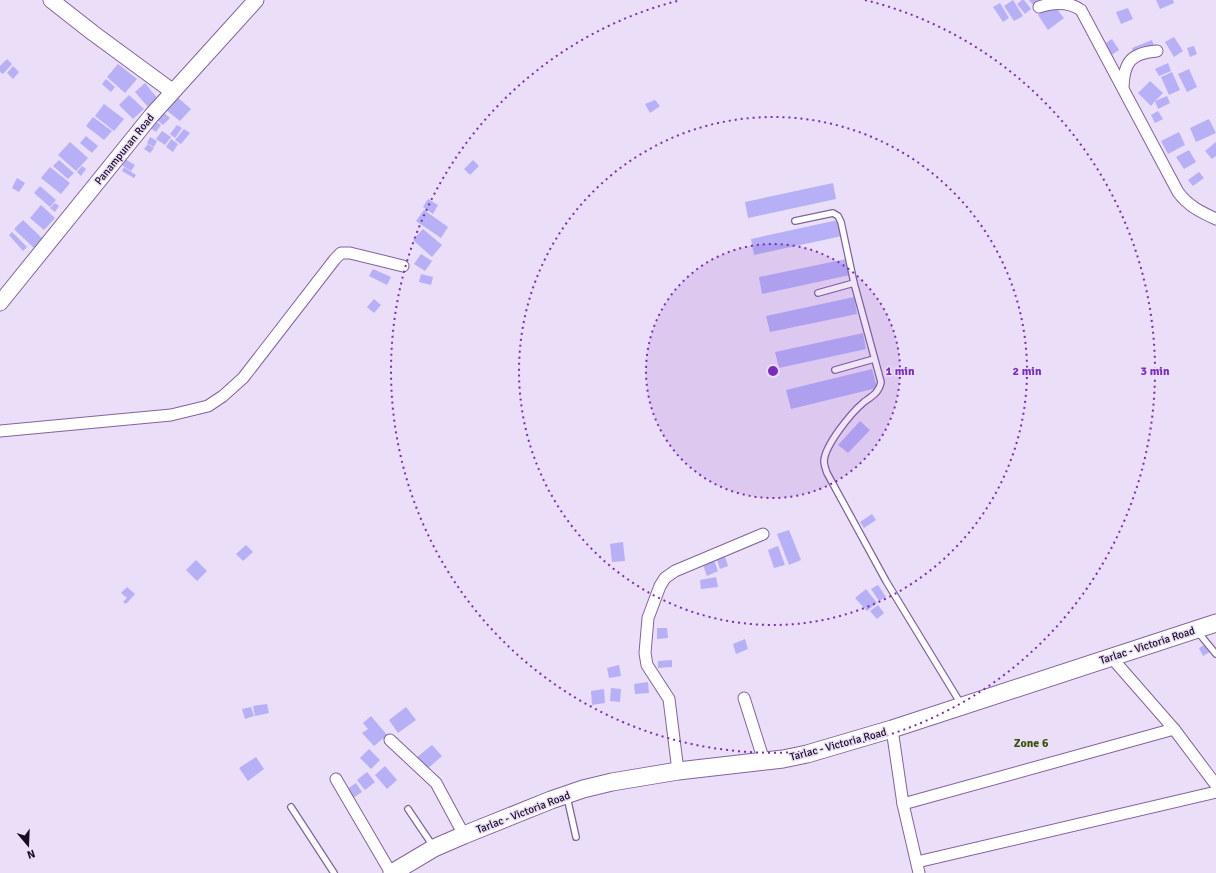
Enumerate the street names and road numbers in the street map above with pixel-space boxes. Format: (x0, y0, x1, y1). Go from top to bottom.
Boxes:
street label: Panampunan Road (92, 111, 157, 187)
street label: Tarlac - Victoria Road (1098, 624, 1197, 667)
street label: Tarlac - Victoria Road (788, 725, 888, 764)
street label: Tarlac - Victoria Road (474, 788, 572, 836)

